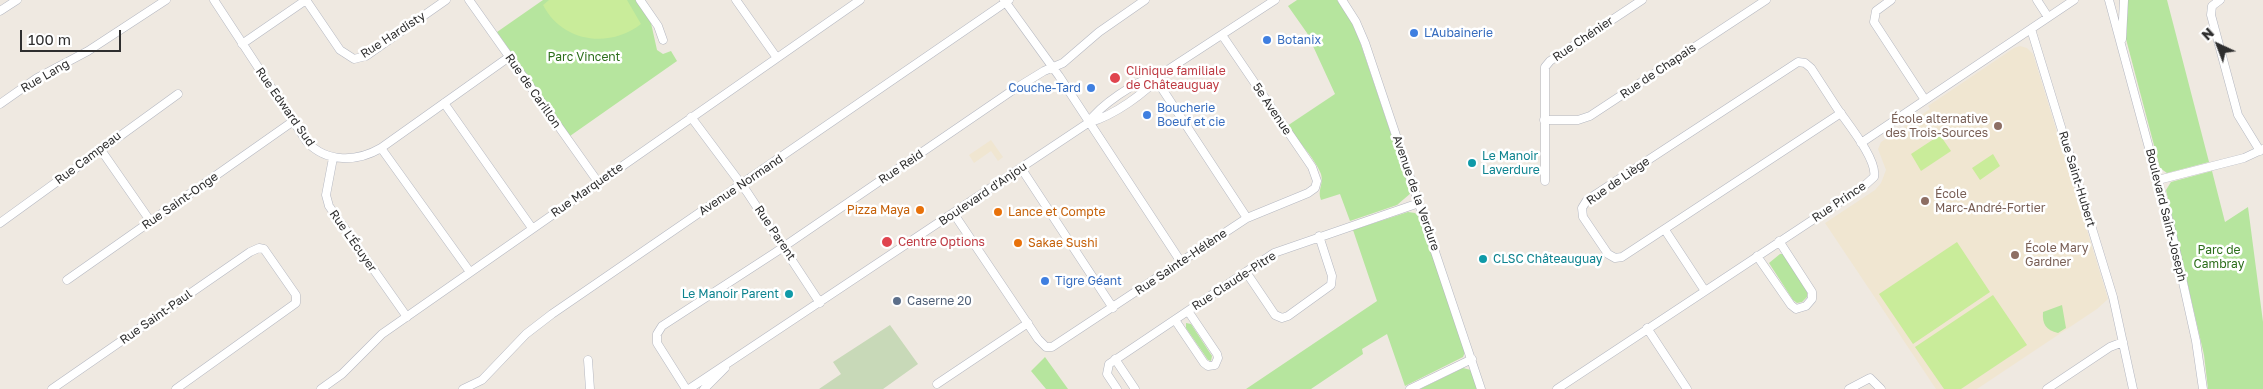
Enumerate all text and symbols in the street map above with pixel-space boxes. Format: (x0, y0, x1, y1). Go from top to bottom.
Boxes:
street label: Rue Hardisty (358, 9, 428, 61)
street label: Rue Chénier (1550, 13, 1616, 65)
scale bar (22, 20, 124, 52)
north arrow (2193, 20, 2243, 70)
text: N (2198, 24, 2217, 44)
place label: L'Aubainerie (1424, 26, 1493, 40)
marker: L'Aubainerie (1408, 27, 1420, 39)
text: 100 m (28, 30, 71, 48)
place label: Botanix (1277, 33, 1321, 47)
marker: Botanix (1261, 34, 1273, 46)
street label: Rue de Chapais (1617, 40, 1699, 102)
park label: Parc Vincent (548, 50, 620, 64)
street label: Rue de Carillon (502, 51, 564, 131)
street label: Rue Lang (18, 56, 72, 96)
place label: Clinique familiale de Châteauguay (1126, 64, 1226, 92)
street label: Rue Edward Sud (252, 65, 318, 149)
marker: Clinique familiale de Châteauguay (1108, 71, 1122, 85)
street label: 5e Avenue (1249, 80, 1295, 138)
place label: Couche-Tard (1008, 81, 1081, 95)
marker: Couche-Tard (1085, 82, 1097, 94)
place label: Boucherie Boeuf et cie (1157, 101, 1225, 129)
marker: Boucherie Boeuf et cie (1141, 109, 1153, 121)
place label: École alternative des Trois-Sources (1885, 112, 1988, 140)
marker: École alternative des Trois-Sources (1992, 120, 2004, 132)
street label: Rue Campeau (52, 128, 124, 188)
street label: Rue Saint-Hubert (2056, 129, 2098, 229)
street label: Avenue de la Verdure (1389, 133, 1443, 253)
street label: Rue Reid (876, 147, 926, 187)
street label: Boulevard Saint-Joseph (2142, 147, 2190, 283)
place label: Le Manoir Laverdure (1482, 149, 1540, 177)
street label: Avenue Normand (696, 151, 786, 219)
street label: Rue de Liège (1584, 154, 1652, 208)
marker: Le Manoir Laverdure (1466, 157, 1478, 169)
street label: Boulevard d'Anjou (936, 159, 1030, 229)
street label: Rue Marquette (548, 160, 626, 220)
street label: Rue Saint-Onge (139, 169, 221, 233)
street label: Rue Prince (1809, 179, 1869, 225)
place label: École Marc-André-Fortier (1935, 187, 2045, 215)
marker: École Marc-André-Fortier (1919, 195, 1931, 207)
street label: Rue Parent (751, 203, 799, 263)
place label: Pizza Maya (847, 203, 910, 217)
marker: Pizza Maya (914, 204, 926, 216)
place label: Lance et Compte (1008, 205, 1105, 219)
marker: Lance et Compte (992, 206, 1004, 218)
street label: Rue L'Écuyer (326, 207, 380, 275)
street label: Rue Sainte-Hélène (1132, 226, 1230, 298)
marker: Centre Options (880, 235, 894, 249)
place label: Centre Options (898, 235, 985, 249)
place label: Sakae Sushi (1028, 236, 1098, 250)
marker: Sakae Sushi (1012, 237, 1024, 249)
place label: École Mary Gardner (2025, 241, 2088, 269)
park label: Parc de Cambray (2194, 243, 2244, 271)
street label: Rue Claude-Pitre (1189, 248, 1279, 314)
marker: École Mary Gardner (2009, 249, 2021, 261)
place label: CLSC Châteauguay (1493, 252, 1602, 266)
marker: CLSC Châteauguay (1477, 253, 1489, 265)
place label: Tigre Géant (1055, 274, 1122, 288)
marker: Tigre Géant (1039, 275, 1051, 287)
street label: Rue Saint-Paul (117, 287, 195, 347)
place label: Le Manoir Parent (682, 287, 779, 301)
marker: Le Manoir Parent (783, 288, 795, 300)
place label: Caserne 20 (907, 294, 972, 308)
marker: Caserne 20 (891, 295, 903, 307)

